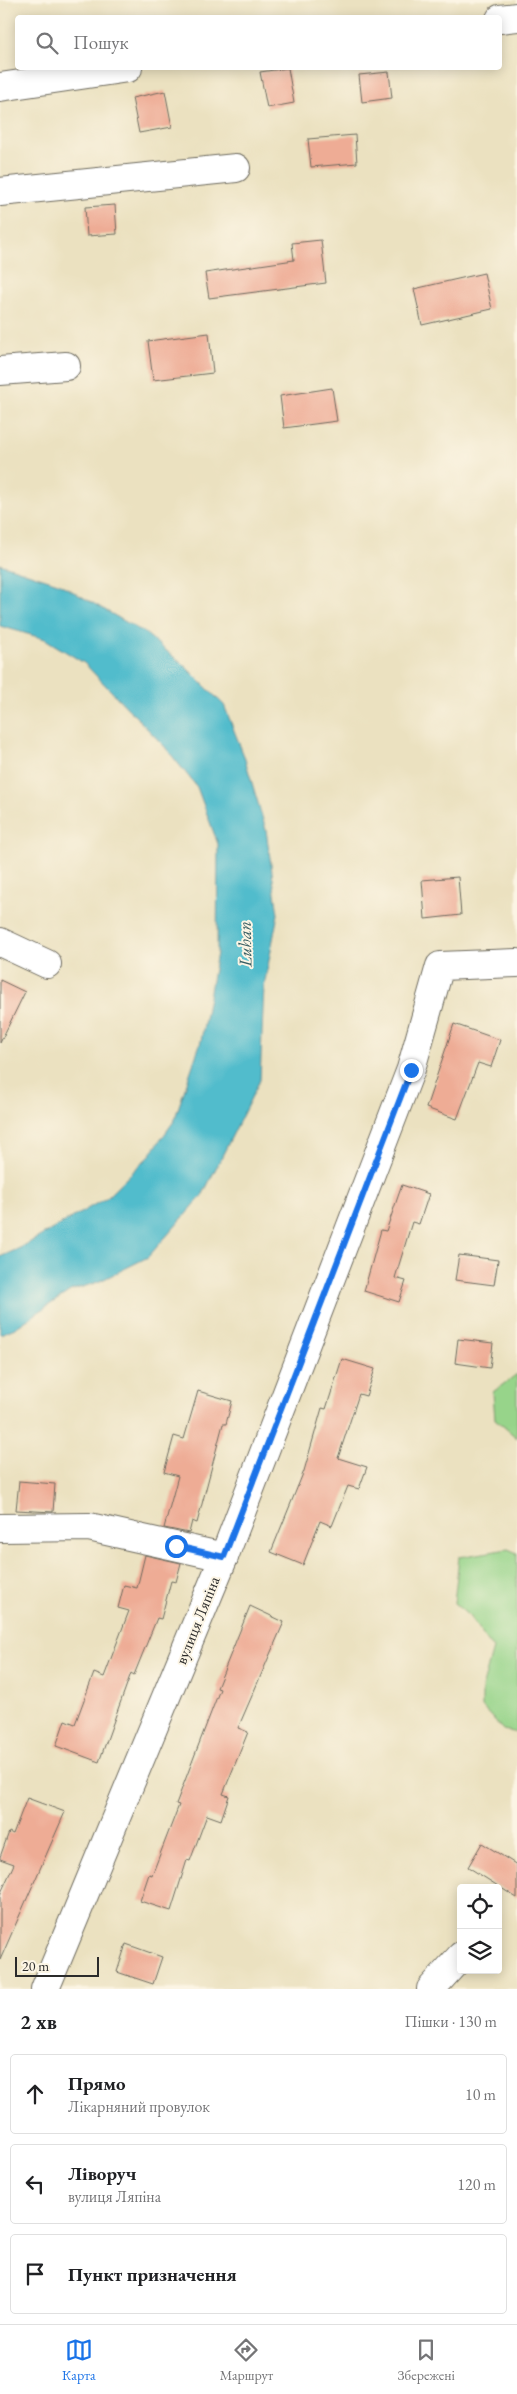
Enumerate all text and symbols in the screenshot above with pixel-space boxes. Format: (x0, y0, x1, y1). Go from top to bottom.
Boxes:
search box (15, 15, 502, 70)
icon: search (33, 29, 61, 57)
text: Пошук (73, 30, 129, 55)
water label: Luhan (233, 921, 256, 968)
route end (400, 1059, 423, 1082)
route start (165, 1535, 188, 1558)
street label: вулиця Ляпіна (170, 1573, 225, 1667)
map controls (457, 1884, 502, 1974)
button: locate (457, 1884, 502, 1929)
button: layers (457, 1929, 502, 1974)
scale bar (15, 1954, 99, 1977)
text: 20 m (22, 1957, 49, 1975)
text: 2 хв (20, 2008, 57, 2035)
text: Пішки · 130 m (404, 2011, 497, 2032)
text: Прямо (68, 2071, 126, 2096)
icon: ahead (21, 2080, 49, 2108)
text: 10 m (465, 2084, 496, 2105)
text: Лікарняний провулок (68, 2096, 210, 2117)
text: Ліворуч (68, 2161, 136, 2186)
icon: left (21, 2170, 49, 2198)
text: 120 m (457, 2174, 496, 2195)
text: вулиця Ляпіна (68, 2186, 161, 2207)
icon: arrive (21, 2260, 49, 2288)
text: Пункт призначення (68, 2262, 237, 2287)
tab: Карта (62, 2336, 96, 2384)
tab: Маршрут (220, 2336, 273, 2384)
tab: Збережені (397, 2336, 455, 2384)

